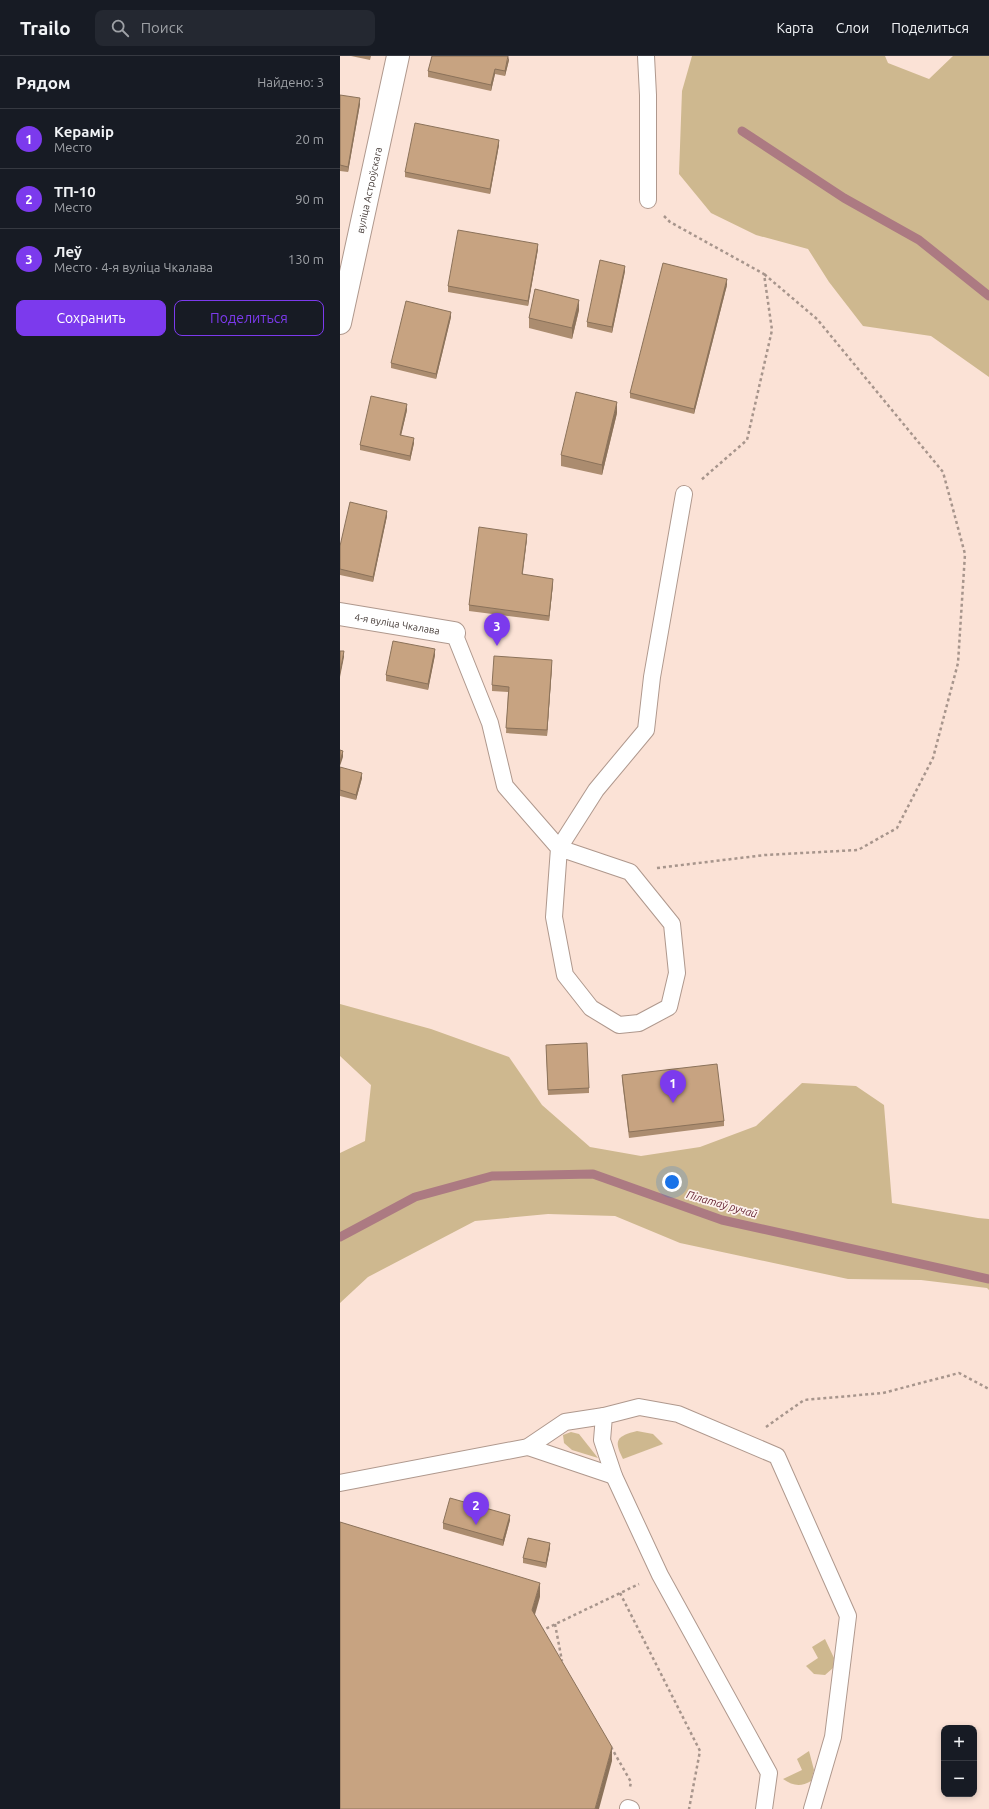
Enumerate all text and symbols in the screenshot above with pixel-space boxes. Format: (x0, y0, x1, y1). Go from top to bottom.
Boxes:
search box (95, 10, 375, 46)
text: Trailo (20, 17, 71, 39)
icon: search (109, 17, 131, 39)
text: Поиск (141, 19, 183, 36)
text: Карта (776, 20, 814, 36)
text: Слои (836, 20, 869, 36)
text: Поделиться (891, 20, 969, 36)
text: Рядом (16, 73, 71, 92)
text: Найдено: 3 (257, 75, 324, 89)
text: Керамір (54, 123, 114, 140)
text: 1 (25, 132, 33, 146)
text: 20 m (295, 132, 324, 146)
text: Место (54, 140, 92, 154)
street label: вуліца Астроўскага (355, 146, 384, 234)
text: ТП-10 (54, 183, 96, 200)
text: 2 (25, 192, 33, 206)
text: 90 m (295, 192, 324, 206)
text: Место (54, 200, 92, 214)
text: Леў (54, 243, 82, 260)
text: 3 (25, 252, 33, 266)
text: 130 m (288, 252, 324, 266)
text: Место · 4-я вуліца Чкалава (54, 260, 213, 274)
button: Сохранить (16, 300, 166, 336)
button: Поделиться (174, 300, 324, 336)
street label: 4-я вуліца Чкалава (354, 612, 440, 637)
pin: 3 (484, 613, 510, 646)
pin: 1 (660, 1070, 686, 1103)
your location (662, 1172, 682, 1192)
water label: Пілатаў ручай (685, 1188, 759, 1220)
pin: 2 (463, 1492, 489, 1525)
map controls (941, 1725, 977, 1797)
button: + (941, 1725, 977, 1761)
button: − (941, 1761, 977, 1797)

